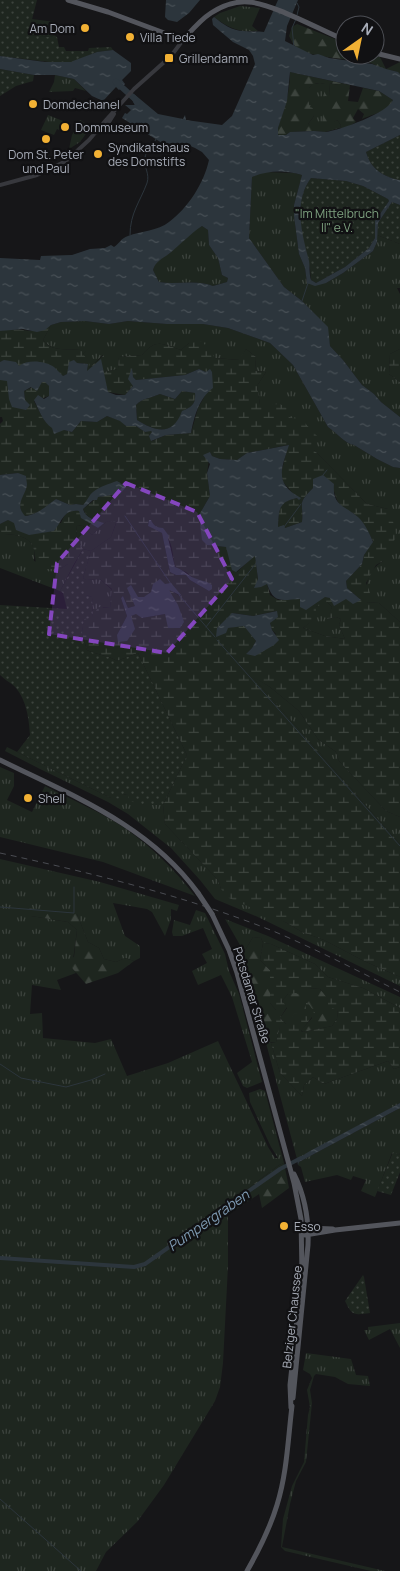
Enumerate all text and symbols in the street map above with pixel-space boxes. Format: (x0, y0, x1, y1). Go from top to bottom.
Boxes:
north arrow (335, 15, 385, 65)
text: N (358, 18, 377, 39)
place label: Am Dom (29, 20, 75, 37)
marker: Am Dom (79, 22, 91, 34)
place label: Villa Tiede (140, 29, 196, 46)
marker: Villa Tiede (124, 31, 136, 43)
place label: Grillendamm (179, 50, 248, 67)
marker: Grillendamm (163, 52, 175, 64)
place label: Domdechanel (43, 96, 120, 113)
marker: Domdechanel (27, 98, 39, 110)
place label: Dommuseum (75, 119, 148, 136)
marker: Dommuseum (59, 121, 71, 133)
marker: Dom St. Peter und Paul (40, 133, 52, 145)
place label: Syndikatshaus des Domstifts (108, 139, 190, 170)
place label: Dom St. Peter und Paul (8, 146, 84, 177)
marker: Syndikatshaus des Domstifts (92, 148, 104, 160)
park label: "Im Mittelbruch II" e.V. (295, 205, 379, 236)
place label: Shell (38, 790, 65, 807)
marker: Shell (22, 792, 34, 804)
street label: Potsdamer Straße (229, 945, 275, 1045)
water label: Pumpergraben (164, 1184, 253, 1255)
place label: Esso (294, 1218, 321, 1235)
marker: Esso (278, 1220, 290, 1232)
street label: Belziger Chaussee (278, 1265, 306, 1369)

